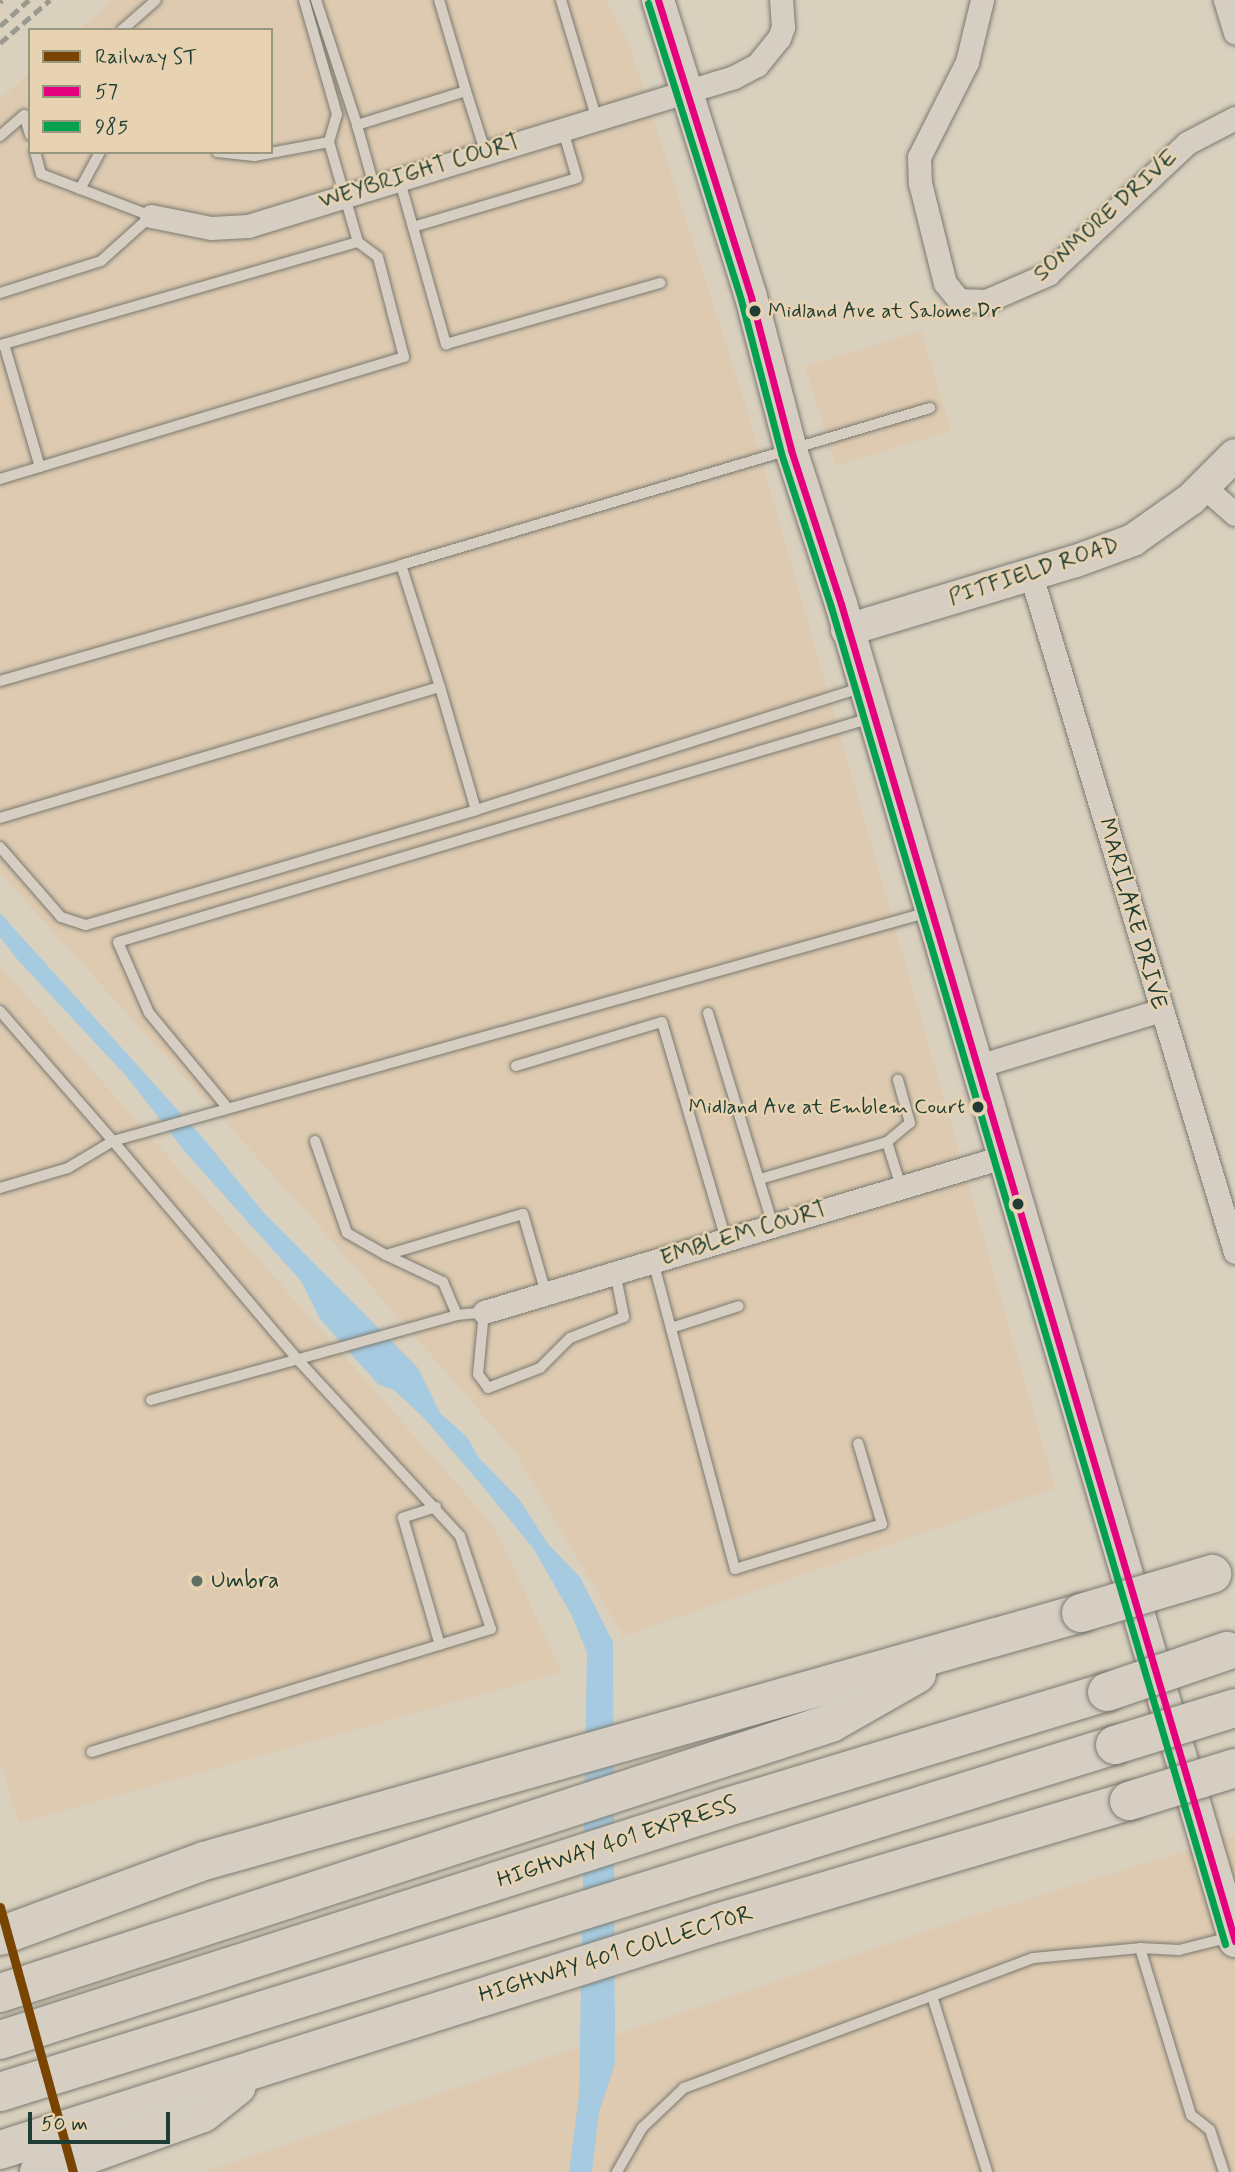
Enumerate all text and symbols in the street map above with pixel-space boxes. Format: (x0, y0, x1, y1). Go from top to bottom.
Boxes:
legend (28, 28, 273, 154)
text: Railway ST (95, 43, 197, 71)
text: 57 (95, 78, 118, 106)
text: 985 (95, 113, 129, 141)
street label: WEYBRIGHT COURT (314, 128, 526, 216)
street label: SONMORE DRIVE (1028, 144, 1184, 288)
place label: Midland Ave at Salome Dr (768, 298, 1006, 324)
marker: Midland Ave at Salome Dr (748, 304, 762, 318)
street label: PITFIELD ROAD (947, 532, 1121, 612)
street label: MARILAKE DRIVE (1091, 814, 1173, 1014)
place label: Midland Ave at Emblem Court (696, 1094, 965, 1120)
marker: Midland Ave at Emblem Court (971, 1100, 985, 1114)
street label: EMBLEM COURT (655, 1195, 833, 1273)
unlabelled marker (1011, 1197, 1025, 1211)
place label: Umbra (211, 1567, 279, 1595)
marker: Umbra (189, 1573, 205, 1589)
street label: HIGHWAY 401 EXPRESS (494, 1791, 740, 1895)
street label: HIGHWAY 401 COLLECTOR (476, 1900, 756, 2010)
scale bar (32, 2098, 173, 2142)
text: 50 m (41, 2110, 88, 2138)

